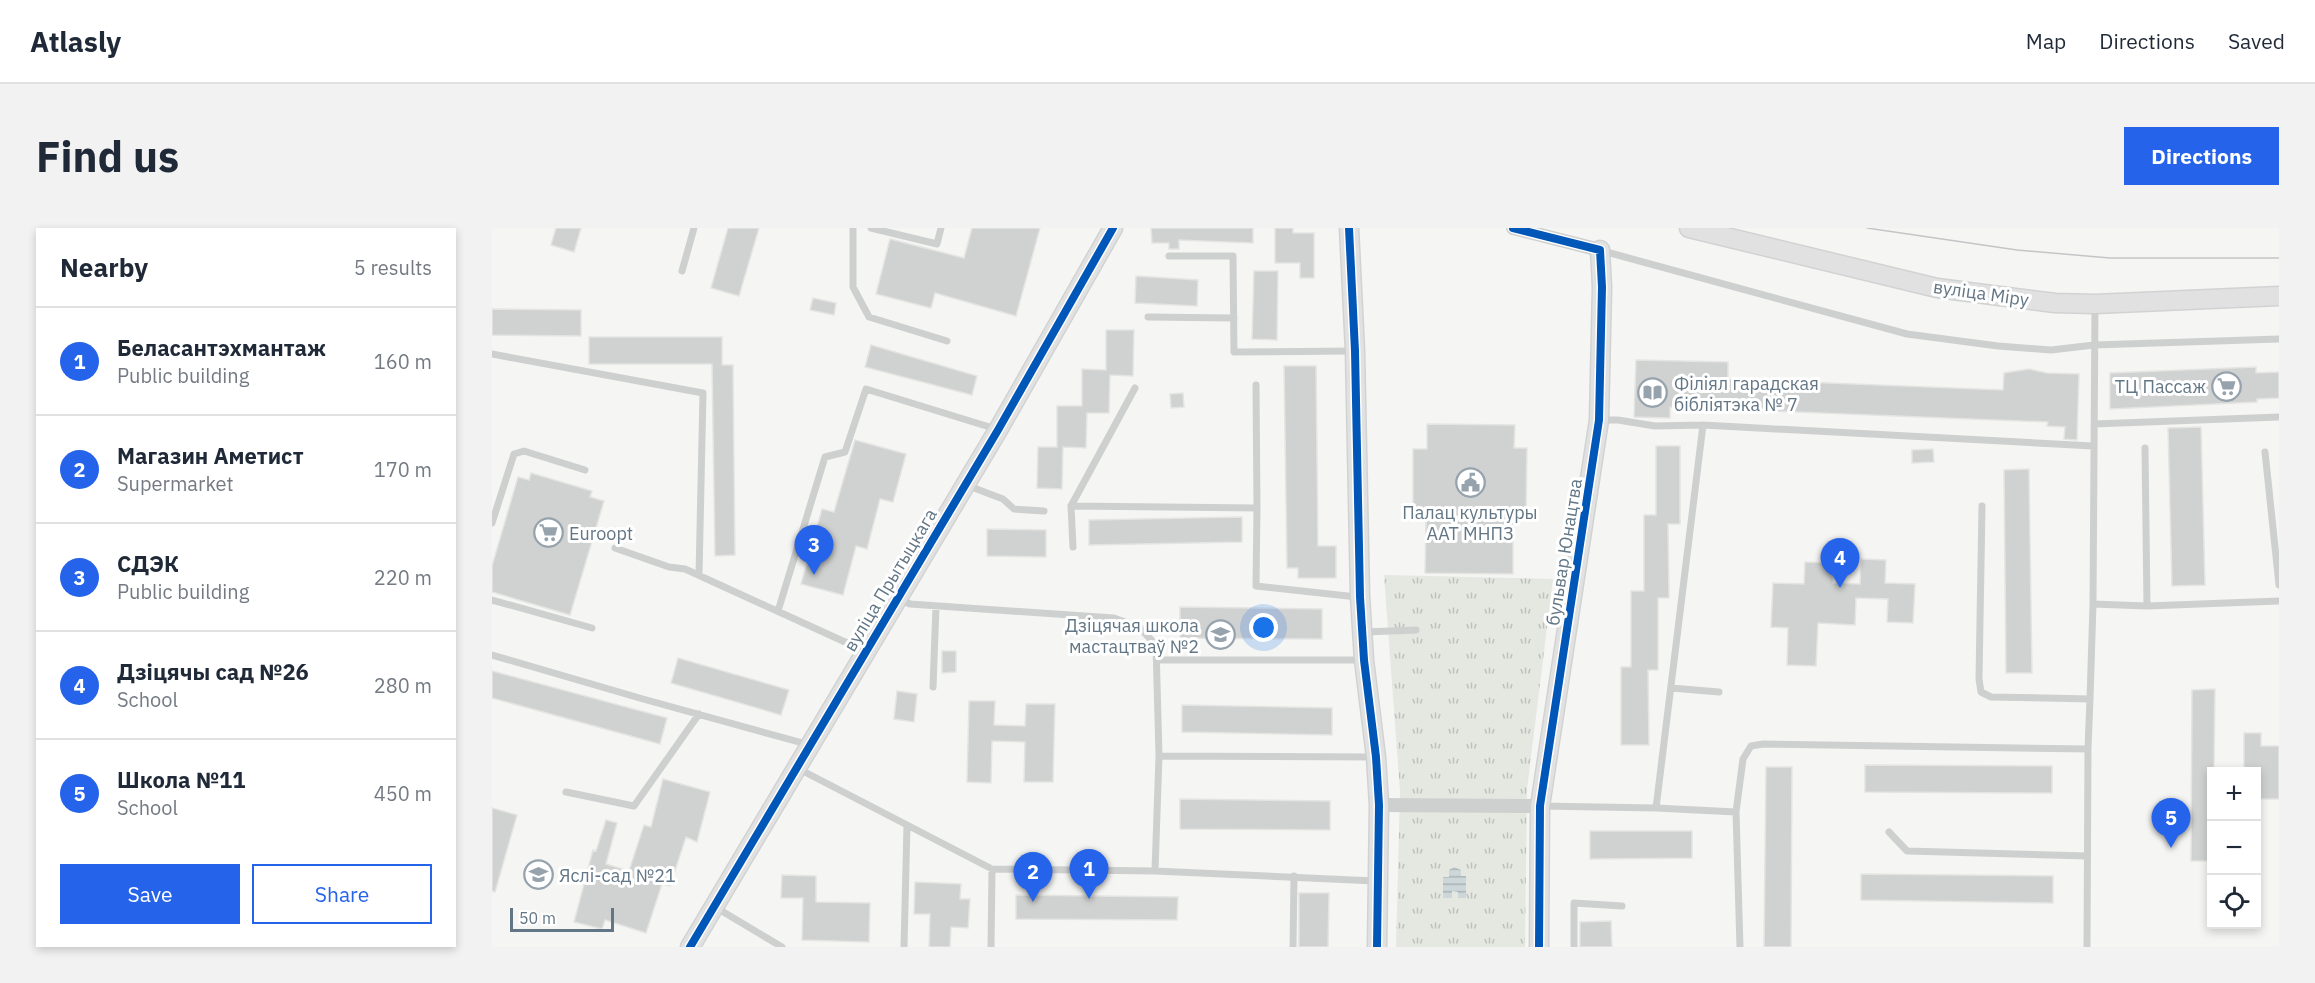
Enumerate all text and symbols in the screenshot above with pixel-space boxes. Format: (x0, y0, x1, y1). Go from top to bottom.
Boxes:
text: Atlasly (30, 23, 121, 60)
text: Map (2026, 27, 2066, 55)
text: Directions (2099, 27, 2195, 55)
text: Saved (2228, 27, 2285, 55)
button: Directions (2124, 127, 2279, 185)
text: Find us (36, 129, 179, 184)
text: Nearby (60, 250, 148, 284)
text: 5 results (354, 254, 432, 281)
street label: вуліца Міру (1932, 275, 2030, 311)
text: Беласантэхмантаж (117, 333, 326, 362)
text: 1 (74, 348, 86, 375)
text: 160 m (374, 348, 432, 375)
text: Public building (117, 362, 249, 389)
supermarket icon: ТЦ Пассаж (2211, 370, 2243, 402)
place label: Філіял гарадская бібліятэка № 7 (1674, 372, 1819, 416)
place label: ТЦ Пассаж (2115, 375, 2206, 398)
library icon: Філіял гарадская бібліятэка № 7 (1637, 377, 1669, 409)
text: Магазин Аметист (117, 441, 303, 470)
text: 2 (74, 456, 86, 483)
text: 170 m (374, 456, 432, 483)
public building icon: Палац культуры ААТ МНПЗ (1454, 467, 1486, 499)
text: Supermarket (117, 470, 234, 497)
street label: бульвар Юнацтва (1541, 477, 1587, 627)
place label: Палац культуры ААТ МНПЗ (1402, 501, 1538, 545)
street label: вуліца Прытыцкага (838, 504, 942, 656)
supermarket icon: Euroopt (532, 517, 564, 549)
place label: Euroopt (569, 522, 633, 545)
pin: 3 (794, 526, 834, 575)
pin: 4 (1820, 538, 1860, 588)
text: СДЭК (117, 549, 179, 578)
text: 3 (74, 564, 86, 591)
text: 220 m (374, 564, 432, 591)
text: Public building (117, 578, 249, 605)
your location (1249, 613, 1278, 642)
place label: Дзіцячая школа мастацтваў №2 (1065, 614, 1199, 658)
school or university icon: Дзіцячая школа мастацтваў №2 (1204, 619, 1236, 651)
text: Дзіцячы сад №26 (117, 657, 309, 686)
text: 4 (74, 672, 86, 699)
text: 280 m (374, 672, 432, 699)
text: School (117, 686, 178, 713)
text: Школа №11 (117, 765, 246, 794)
map controls (2207, 767, 2261, 929)
button: + (2207, 767, 2261, 821)
text: 5 (74, 780, 86, 807)
text: 450 m (374, 780, 432, 807)
text: School (117, 794, 178, 821)
pin: 5 (2152, 798, 2190, 848)
button: − (2207, 821, 2261, 875)
pin: 1 (1070, 850, 1108, 899)
pin: 2 (1014, 852, 1052, 902)
school or university icon: Яслі-сад №21 (522, 859, 554, 891)
button: Save (60, 864, 240, 924)
button: Share (252, 864, 432, 924)
place label: Яслі-сад №21 (559, 864, 676, 887)
button: locate (2207, 875, 2261, 929)
scale bar (510, 905, 614, 932)
text: 50 m (519, 908, 556, 928)

